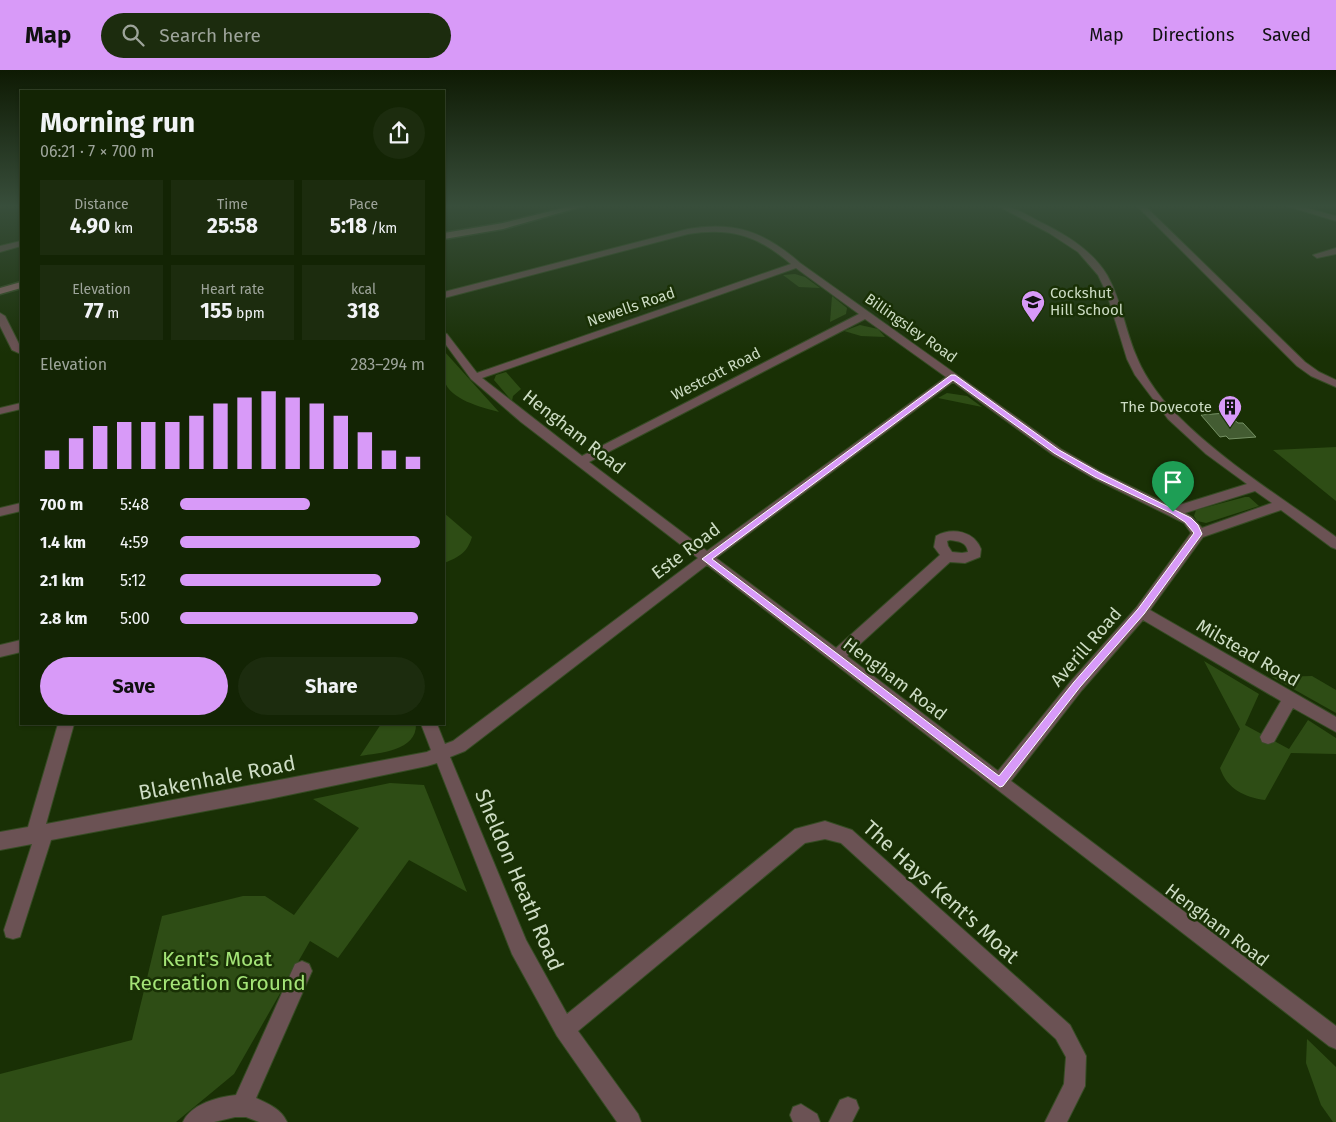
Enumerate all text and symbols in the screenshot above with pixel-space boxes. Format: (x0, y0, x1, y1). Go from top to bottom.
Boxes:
search box (101, 13, 451, 58)
text: Map (25, 21, 71, 49)
icon: search (119, 21, 147, 49)
text: Search here (159, 24, 261, 47)
text: Map (1089, 24, 1124, 46)
text: Directions (1152, 24, 1234, 46)
text: Saved (1262, 24, 1311, 46)
text: Morning run (40, 106, 195, 139)
button: share (373, 107, 425, 159)
text: 06:21 · 7 × 700 m (40, 142, 154, 161)
text: Distance (74, 196, 129, 213)
text: Time (217, 196, 248, 213)
text: Pace (349, 196, 378, 213)
text: 4.90 (70, 213, 110, 239)
text: 25:58 (207, 213, 258, 239)
text: 5:18 (330, 213, 367, 239)
text: km (110, 220, 133, 237)
text: /km (367, 220, 397, 237)
text: Elevation (72, 281, 131, 298)
text: Heart rate (201, 281, 264, 298)
text: kcal (351, 281, 376, 298)
street label: Newells Road (585, 284, 677, 330)
place label: Cockshut Hill School (1050, 284, 1124, 319)
school or university icon: Cockshut Hill School (1020, 289, 1046, 323)
street label: Billingsley Road (862, 290, 960, 366)
text: 77 (84, 298, 103, 324)
text: 155 (200, 298, 232, 324)
text: 318 (347, 298, 380, 324)
text: m (103, 305, 119, 322)
text: bpm (232, 305, 265, 322)
street label: Westcott Road (668, 344, 764, 404)
text: Elevation (40, 355, 107, 374)
text: 283–294 m (350, 355, 425, 374)
street label: Hengham Road (518, 385, 630, 479)
building icon: The Dovecote (1217, 394, 1243, 428)
place label: The Dovecote (1120, 398, 1212, 416)
pin (1152, 461, 1194, 512)
icon: arrive (1159, 468, 1187, 496)
text: 700 m (40, 495, 83, 514)
text: 5:48 (120, 495, 149, 514)
street label: Este Road (647, 518, 725, 584)
text: 1.4 km (40, 533, 86, 552)
text: 4:59 (120, 533, 149, 552)
text: 2.1 km (40, 571, 84, 590)
text: 5:12 (120, 571, 146, 590)
street label: Averill Road (1046, 603, 1126, 691)
text: 2.8 km (40, 609, 88, 628)
text: 5:00 (120, 609, 150, 628)
street label: Milstead Road (1193, 615, 1303, 691)
street label: Hengham Road (839, 633, 951, 725)
button: Save (40, 657, 228, 715)
button: Share (238, 657, 425, 715)
street label: Blakenhale Road (136, 750, 298, 806)
street label: Sheldon Heath Road (469, 785, 569, 975)
street label: The Hays Kent's Moat (857, 815, 1025, 969)
street label: Hengham Road (1161, 879, 1273, 971)
park label: Kent's Moat Recreation Ground (128, 946, 306, 996)

